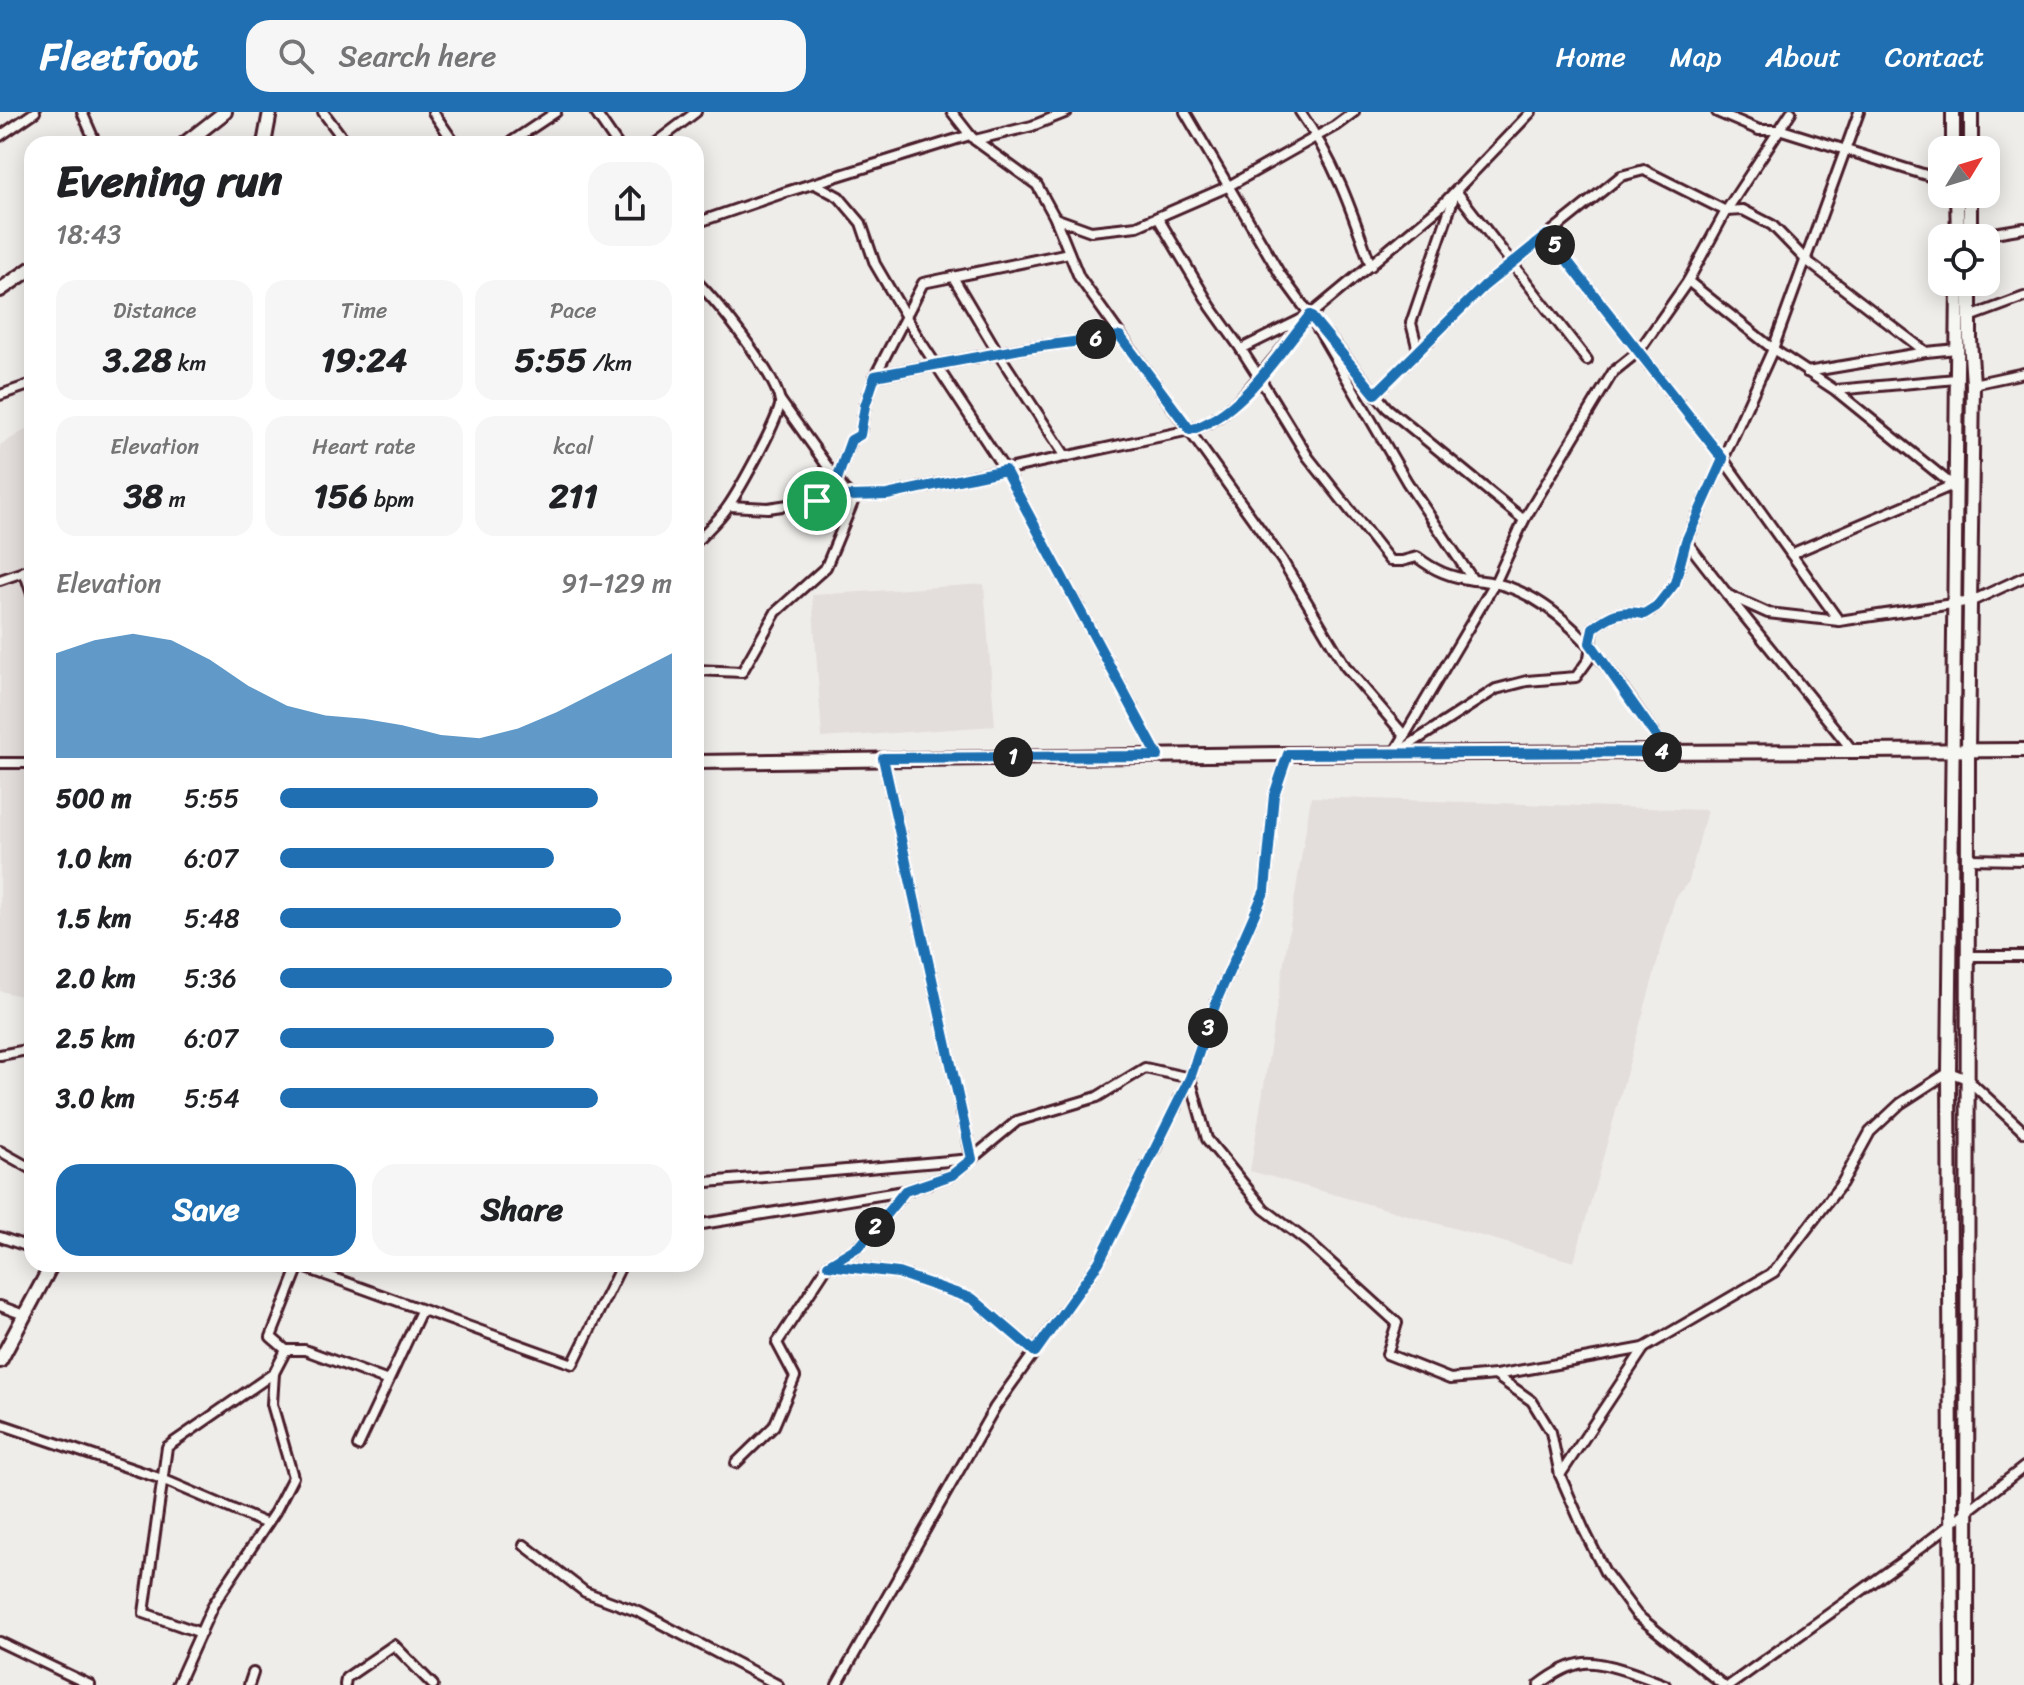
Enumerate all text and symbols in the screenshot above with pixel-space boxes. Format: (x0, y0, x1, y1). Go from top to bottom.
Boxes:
search box (246, 20, 806, 92)
text: Fleetfoot (40, 23, 198, 90)
text: Search here (338, 29, 496, 83)
text: Home (1556, 32, 1626, 81)
text: Map (1670, 32, 1721, 81)
text: About (1765, 32, 1841, 81)
text: Contact (1885, 32, 1984, 81)
icon: search (274, 34, 318, 78)
north arrow (1928, 136, 2000, 208)
map controls (1928, 136, 2000, 296)
text: Evening run (56, 142, 282, 220)
button: share (588, 162, 672, 246)
text: 18:43 (56, 211, 121, 257)
button: locate (1928, 224, 2000, 296)
pin: 5 (1535, 225, 1575, 265)
text: 5 (1548, 225, 1562, 264)
text: Distance (113, 291, 196, 330)
text: Time (341, 291, 387, 330)
text: Pace (550, 291, 597, 330)
pin: 6 (1076, 319, 1116, 359)
text: 6 (1090, 319, 1102, 358)
text: 3.28 (103, 330, 172, 390)
text: 19:24 (321, 330, 407, 390)
text: 5:55 (514, 330, 587, 390)
text: km (172, 344, 206, 383)
text: /km (587, 344, 632, 383)
text: Elevation (110, 427, 199, 466)
text: Heart rate (312, 427, 416, 466)
text: kcal (553, 427, 593, 466)
text: 38 (124, 466, 163, 526)
text: 156 (314, 466, 368, 526)
text: 211 (549, 466, 598, 526)
pin (783, 467, 851, 535)
icon: arrive (795, 479, 839, 523)
text: m (163, 480, 186, 519)
text: bpm (368, 480, 414, 519)
text: Elevation (56, 560, 161, 606)
text: 91–129 m (561, 560, 672, 606)
pin: 4 (1642, 732, 1682, 772)
text: 4 (1655, 732, 1669, 771)
pin: 1 (993, 737, 1033, 777)
text: 1 (1008, 737, 1018, 776)
text: 500 m (56, 775, 131, 821)
text: 5:55 (184, 775, 240, 821)
text: 1.0 km (56, 835, 132, 881)
text: 6:07 (184, 835, 238, 881)
text: 1.5 km (56, 895, 131, 941)
text: 5:48 (184, 895, 240, 941)
text: 2.0 km (56, 955, 136, 1001)
text: 5:36 (184, 955, 237, 1001)
pin: 3 (1188, 1008, 1228, 1048)
text: 3 (1202, 1008, 1214, 1047)
text: 2.5 km (56, 1015, 135, 1061)
text: 6:07 (184, 1015, 238, 1061)
text: 3.0 km (56, 1075, 135, 1121)
text: 5:54 (184, 1075, 240, 1121)
button: Save (56, 1164, 356, 1256)
button: Share (372, 1164, 672, 1256)
pin: 2 (855, 1207, 895, 1247)
text: 2 (869, 1207, 881, 1246)

